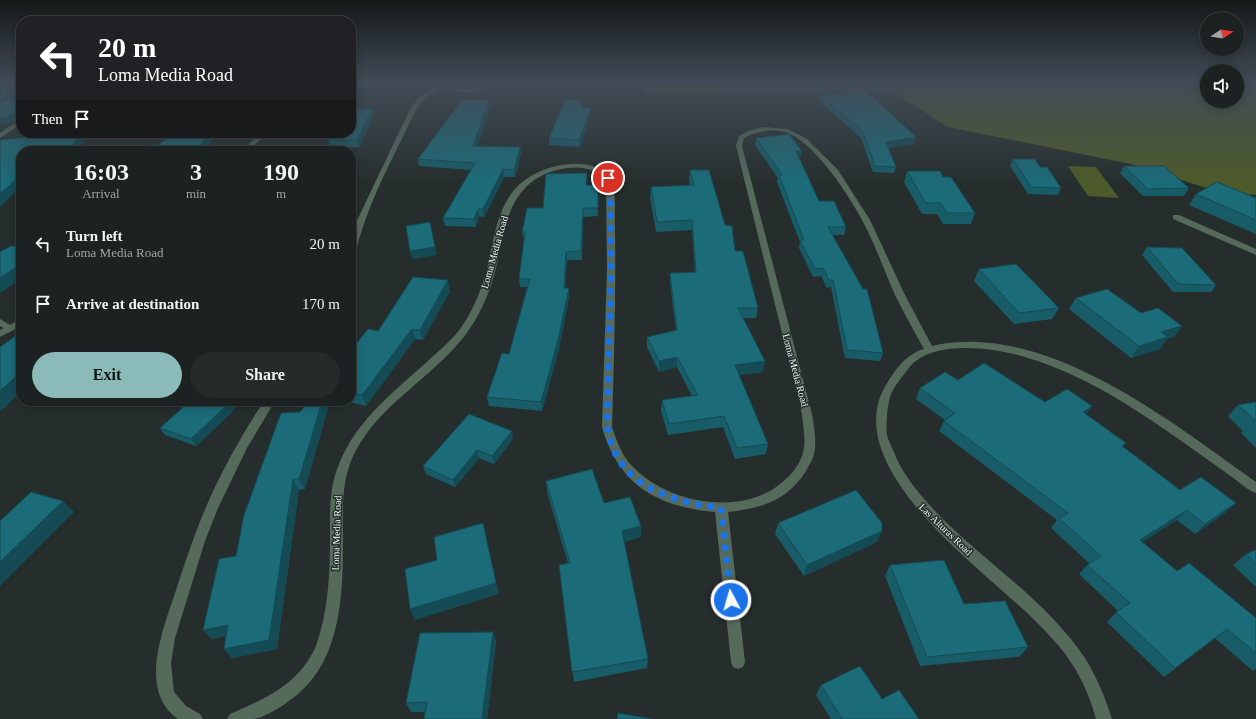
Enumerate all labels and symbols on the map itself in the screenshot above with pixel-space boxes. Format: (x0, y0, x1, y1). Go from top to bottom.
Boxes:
north arrow (1200, 12, 1244, 56)
pin (591, 161, 625, 195)
street label: Loma Media Road (479, 215, 510, 290)
street label: Loma Media Road (781, 332, 811, 408)
street label: Loma Media Road (330, 495, 343, 571)
street label: Las Alturas Road (917, 501, 974, 557)
position arrow (710, 579, 752, 621)

